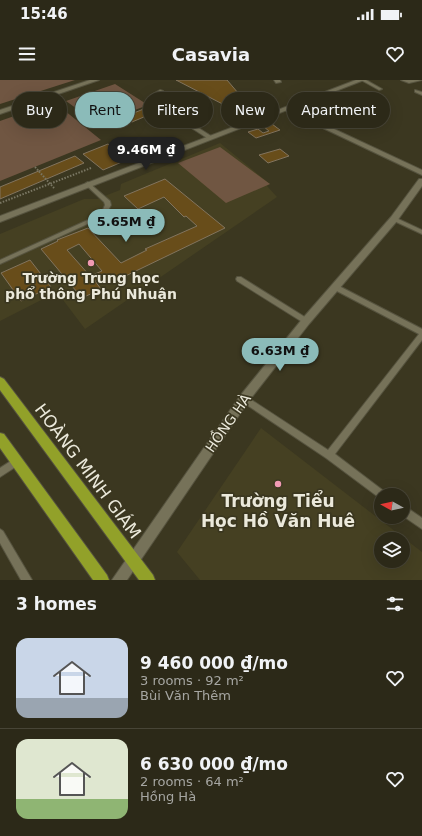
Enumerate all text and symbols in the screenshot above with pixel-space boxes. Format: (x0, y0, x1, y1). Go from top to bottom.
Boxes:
text: 15:46 (20, 5, 68, 23)
icon: menu (16, 43, 38, 65)
icon: heart (384, 43, 406, 65)
text: Casavia (172, 44, 250, 65)
chip: Buy (12, 92, 67, 128)
chip: Rent (75, 92, 135, 128)
chip: Filters (143, 92, 213, 128)
chip: New (221, 92, 279, 128)
chip: Apartment (287, 92, 390, 128)
pin: 9.46M ₫ (109, 137, 183, 171)
text: 9.46M ₫ (117, 142, 175, 157)
pin: 5.65M ₫ (89, 209, 163, 243)
text: 5.65M ₫ (97, 214, 155, 229)
marker: Trường Trung học phổ thông Phú Nhuận (86, 258, 96, 268)
place label: Trường Trung học phổ thông Phú Nhuận (5, 270, 177, 302)
pin: 6.63M ₫ (243, 338, 317, 372)
text: 6.63M ₫ (251, 343, 309, 358)
street label: HỒNG HÀ (200, 389, 254, 455)
street label: HOÀNG MINH GIÁM (31, 399, 146, 542)
marker: Trường Tiểu Học Hồ Văn Huê (273, 479, 283, 489)
north arrow (374, 488, 410, 524)
map controls (374, 488, 410, 568)
place label: Trường Tiểu Học Hồ Văn Huê (201, 490, 355, 531)
button: layers (374, 532, 410, 568)
icon: filters (384, 593, 406, 615)
text: 3 homes (16, 594, 97, 614)
text: 9 460 000 ₫/mo (140, 653, 288, 673)
icon: home (48, 654, 96, 702)
icon: heart (384, 667, 406, 689)
text: 3 rooms · 92 m² (140, 673, 244, 688)
text: Bùi Văn Thêm (140, 688, 231, 703)
text: 6 630 000 ₫/mo (140, 754, 288, 774)
icon: home (48, 755, 96, 803)
icon: heart (384, 768, 406, 790)
text: 2 rooms · 64 m² (140, 774, 244, 789)
text: Hồng Hà (140, 789, 196, 804)

